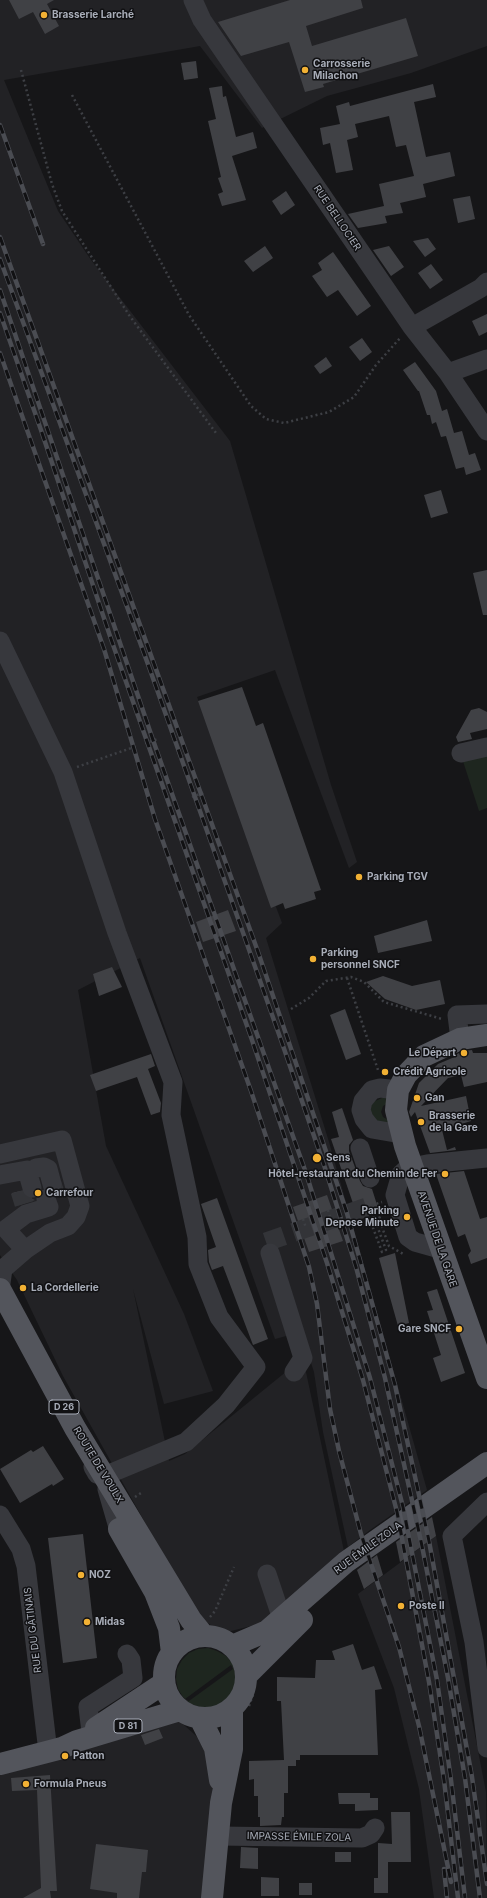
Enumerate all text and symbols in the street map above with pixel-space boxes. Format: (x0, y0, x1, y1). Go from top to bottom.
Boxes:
place label: Brasserie Larché (52, 9, 134, 21)
marker: Brasserie Larché (39, 10, 49, 20)
place label: Carrosserie Milachon (313, 58, 370, 82)
marker: Carrosserie Milachon (300, 65, 310, 75)
street label: RUE BELLOCIER (311, 183, 363, 253)
place label: Parking TGV (367, 871, 428, 883)
marker: Parking TGV (354, 872, 364, 882)
place label: Parking personnel SNCF (321, 947, 400, 970)
marker: Parking personnel SNCF (308, 954, 318, 964)
place label: Le Départ (409, 1047, 456, 1059)
marker: Le Départ (459, 1048, 469, 1058)
place label: Crédit Agricole (393, 1066, 466, 1078)
marker: Crédit Agricole (380, 1067, 390, 1077)
place label: Gan (425, 1092, 445, 1104)
marker: Gan (412, 1093, 422, 1103)
place label: Brasserie de la Gare (429, 1110, 478, 1134)
marker: Brasserie de la Gare (416, 1117, 426, 1127)
marker: Sens (311, 1152, 323, 1164)
place label: Sens (326, 1152, 350, 1164)
place label: Hôtel-restaurant du Chemin de Fer (268, 1168, 437, 1180)
marker: Hôtel-restaurant du Chemin de Fer (440, 1169, 450, 1179)
place label: Carrefour (46, 1187, 93, 1199)
marker: Carrefour (33, 1188, 43, 1198)
street label: AVENUE DE LA GARE (415, 1189, 459, 1289)
place label: Parking Depose Minute (325, 1205, 399, 1228)
marker: Parking Depose Minute (402, 1212, 412, 1222)
place label: La Cordellerie (31, 1282, 99, 1294)
marker: La Cordellerie (18, 1283, 28, 1293)
place label: Gare SNCF (398, 1323, 451, 1335)
marker: Gare SNCF (454, 1324, 464, 1334)
road number: D 26 (49, 1400, 79, 1414)
street label: ROUTE DE VOULX (70, 1425, 126, 1505)
street label: RUE ÉMILE ZOLA (332, 1519, 404, 1577)
place label: NOZ (89, 1569, 111, 1581)
marker: NOZ (76, 1570, 86, 1580)
street label: RUE DU GÂTINAIS (22, 1587, 44, 1673)
place label: Poste II (409, 1600, 445, 1612)
marker: Poste II (396, 1601, 406, 1611)
place label: Midas (95, 1616, 125, 1628)
marker: Midas (82, 1617, 92, 1627)
road number: D 81 (114, 1719, 142, 1733)
place label: Patton (73, 1750, 104, 1762)
marker: Patton (60, 1751, 70, 1761)
place label: Formula Pneus (34, 1778, 107, 1790)
marker: Formula Pneus (21, 1779, 31, 1789)
street label: IMPASSE ÉMILE ZOLA (247, 1830, 351, 1844)

